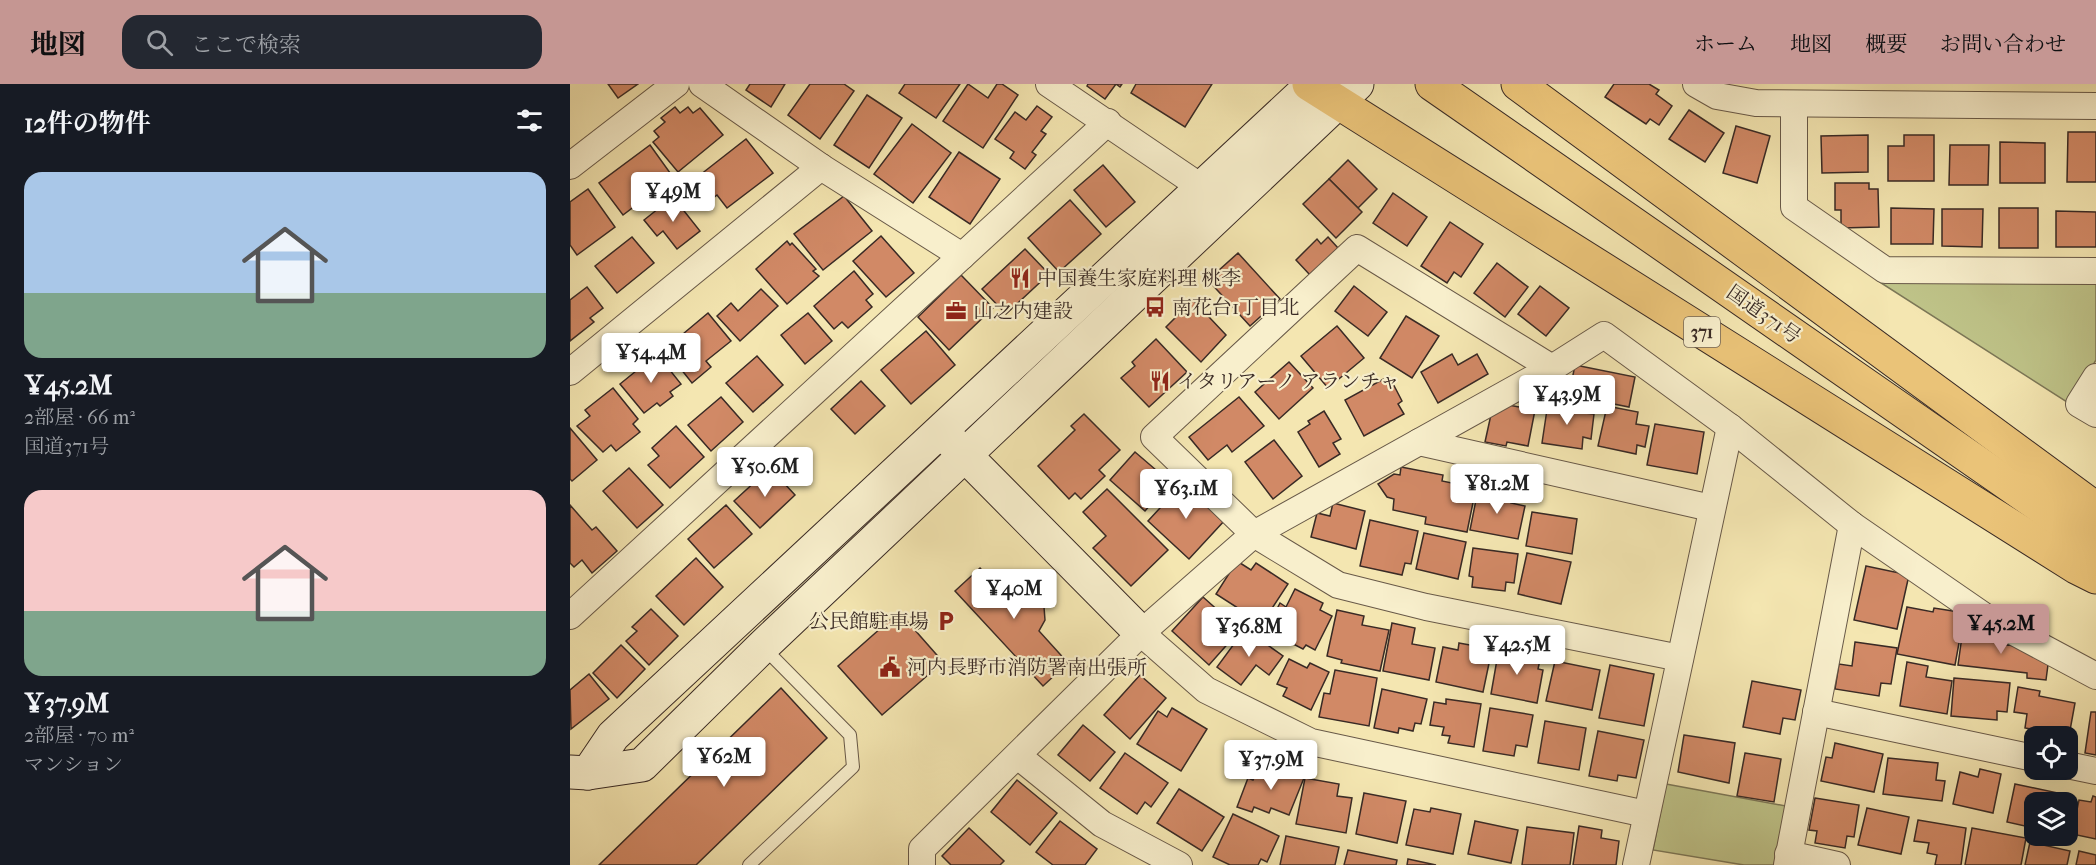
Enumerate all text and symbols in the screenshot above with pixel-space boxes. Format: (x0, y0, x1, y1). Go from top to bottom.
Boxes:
search box (122, 15, 542, 69)
icon: search (143, 26, 176, 59)
text: 地図 (30, 28, 86, 61)
text: ここで検索 (191, 32, 301, 58)
text: ホーム (1694, 32, 1757, 56)
text: 地図 (1790, 32, 1832, 56)
text: 概要 (1865, 32, 1907, 56)
text: お問い合わせ (1940, 32, 2066, 56)
icon: filters (513, 104, 546, 137)
text: 12件の物件 (24, 108, 151, 139)
pin: ¥49M (637, 172, 709, 223)
text: ¥49M (645, 180, 701, 203)
icon: home (231, 211, 339, 319)
restaurant icon: 中国養生家庭料理 桃李 (1008, 266, 1032, 290)
place label: 中国養生家庭料理 桃李 (1037, 267, 1241, 290)
street label: 国道371号 (1722, 281, 1805, 348)
bus stop icon: 南花台1丁目北 (1143, 295, 1167, 319)
place label: 南花台1丁目北 (1172, 296, 1299, 319)
office icon: 山之内建設 (944, 299, 968, 323)
place label: 山之内建設 (973, 300, 1073, 323)
road number: 371 (1684, 317, 1720, 347)
pin: ¥54.4M (602, 333, 700, 384)
text: ¥54.4M (616, 341, 687, 364)
restaurant icon: イタリアーノ アランチャ (1148, 369, 1172, 393)
text: ¥45.2M (24, 370, 112, 401)
place label: イタリアーノ アランチャ (1177, 370, 1400, 393)
pin: ¥43.9M (1518, 375, 1616, 426)
text: ¥43.9M (1533, 383, 1601, 406)
text: 2部屋 · 66 m² (24, 406, 135, 429)
text: 国道371号 (24, 435, 109, 458)
pin: ¥50.6M (716, 447, 814, 498)
text: ¥50.6M (731, 455, 799, 478)
pin: ¥81.2M (1448, 464, 1546, 515)
pin: ¥63.1M (1137, 469, 1235, 520)
text: ¥81.2M (1464, 472, 1530, 495)
text: ¥63.1M (1154, 477, 1218, 500)
icon: home (231, 529, 339, 637)
pin: ¥40M (978, 569, 1050, 620)
text: ¥40M (986, 577, 1042, 600)
pin: ¥45.2M (1952, 604, 2050, 655)
pin: ¥36.8M (1200, 607, 1298, 658)
parking icon: 公民館駐車場 (934, 609, 958, 633)
place label: 公民館駐車場 (809, 610, 929, 633)
text: ¥45.2M (1967, 612, 2035, 635)
text: ¥36.8M (1216, 615, 1282, 638)
pin: ¥42.5M (1468, 625, 1566, 676)
text: ¥42.5M (1483, 633, 1551, 656)
public building icon: 河内長野市消防署南出張所 (878, 655, 902, 679)
place label: 河内長野市消防署南出張所 (907, 656, 1147, 679)
text: ¥37.9M (24, 688, 109, 719)
text: 2部屋 · 70 m² (24, 724, 134, 747)
map controls (2024, 726, 2078, 846)
button: locate (2024, 726, 2078, 780)
pin: ¥62M (688, 737, 760, 788)
pin: ¥37.9M (1222, 740, 1320, 791)
text: ¥62M (697, 745, 751, 768)
text: ¥37.9M (1238, 748, 1304, 771)
text: マンション (24, 753, 123, 776)
button: layers (2024, 792, 2078, 846)

